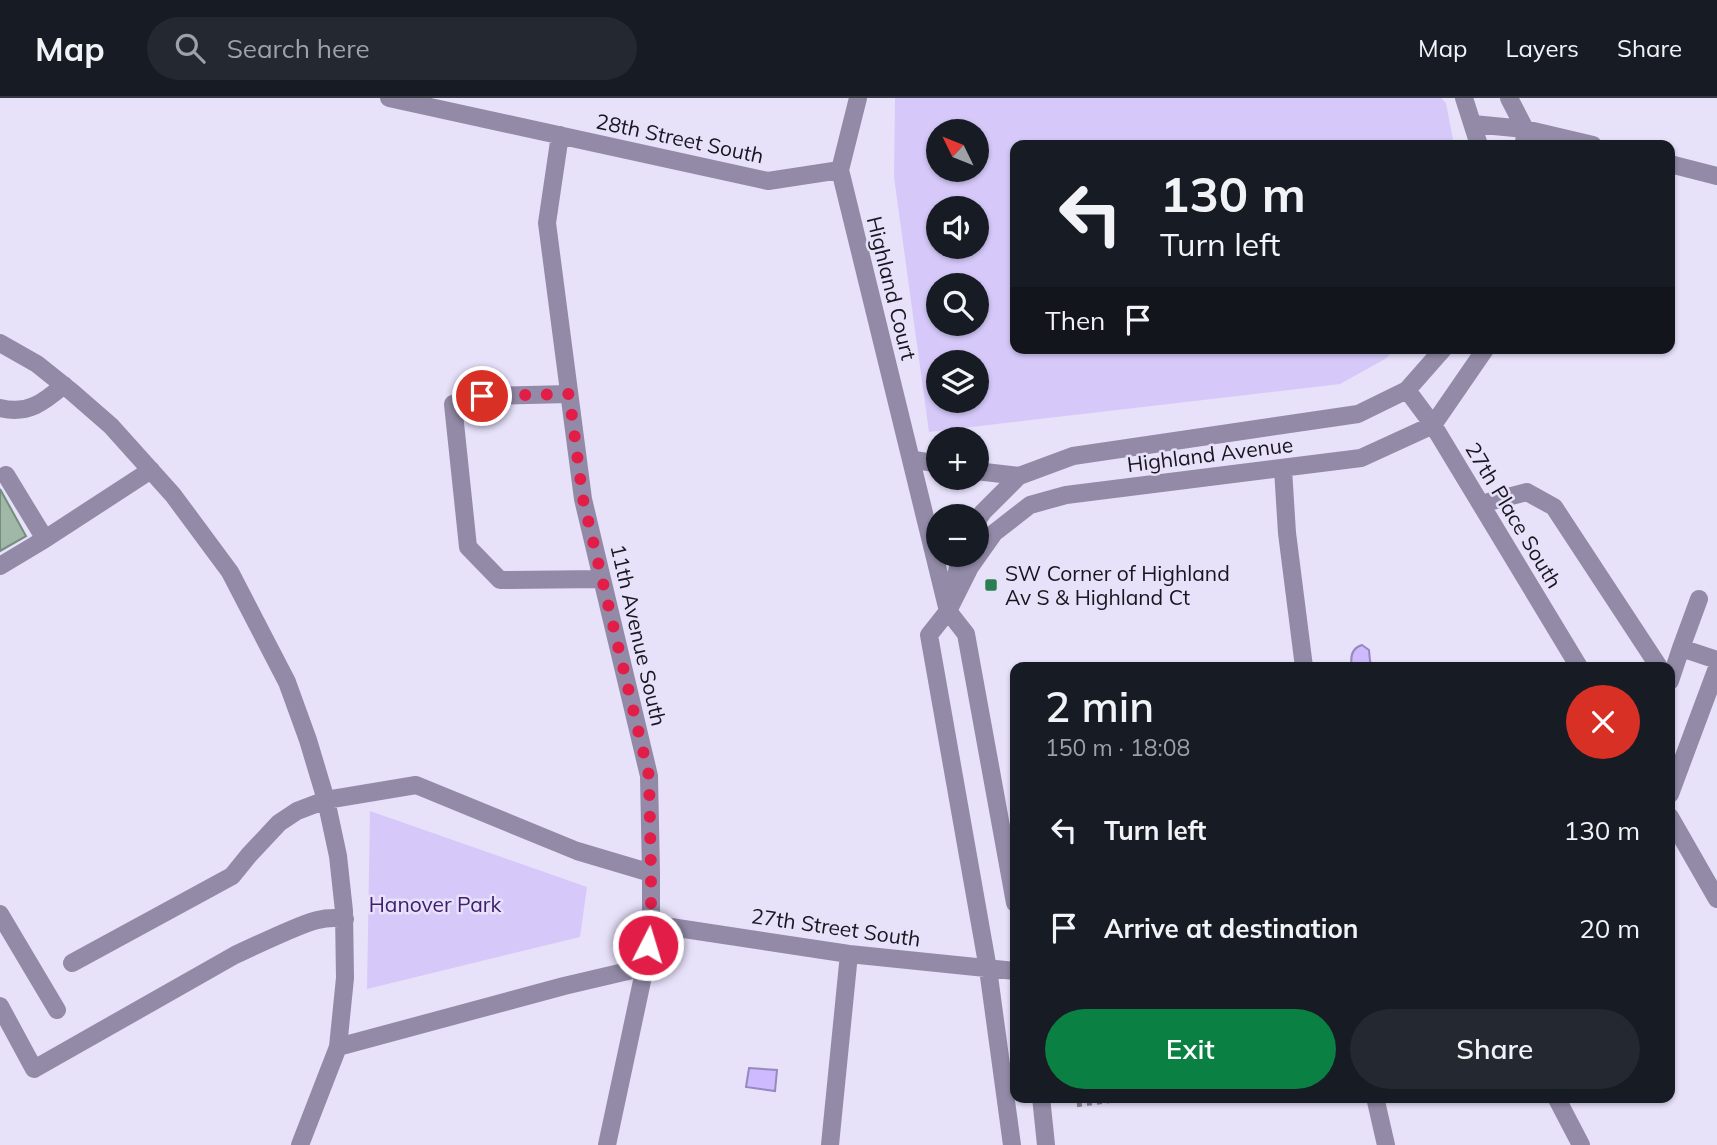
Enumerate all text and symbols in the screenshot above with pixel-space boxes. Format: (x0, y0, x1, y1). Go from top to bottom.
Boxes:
search box (147, 17, 637, 80)
text: Map (35, 28, 105, 69)
icon: search (171, 29, 209, 67)
text: Search here (227, 32, 370, 65)
text: Map (1418, 33, 1467, 63)
text: Layers (1505, 33, 1579, 63)
text: Share (1617, 33, 1682, 63)
street label: 28th Street South (594, 108, 766, 168)
north arrow (926, 119, 989, 182)
map controls (926, 119, 989, 567)
text: 130 m (1160, 163, 1306, 224)
icon: left (1045, 168, 1136, 259)
button: sound (926, 196, 989, 259)
street label: Highland Court (862, 213, 922, 363)
text: Turn left (1160, 224, 1280, 264)
button: search (926, 273, 989, 336)
icon: arrive (1119, 301, 1157, 339)
text: Then (1045, 304, 1105, 337)
button: layers (926, 350, 989, 413)
pin (452, 366, 512, 426)
icon: arrive (463, 377, 501, 415)
button: + (926, 427, 989, 490)
street label: Highland Avenue (1125, 431, 1295, 477)
street label: 27th Place South (1460, 437, 1568, 593)
button: − (926, 504, 989, 567)
street label: 11th Avenue South (605, 542, 673, 728)
place label: SW Corner of Highland Av S & Highland Ct (1005, 560, 1230, 610)
marker: SW Corner of Highland Av S & Highland Ct (983, 577, 999, 593)
text: 2 min (1045, 680, 1154, 733)
button: close (1566, 685, 1640, 759)
text: 150 m · 18:08 (1045, 733, 1190, 762)
icon: left (1045, 811, 1083, 849)
text: Turn left (1104, 814, 1206, 847)
text: 130 m (1564, 814, 1640, 847)
park label: Hanover Park (369, 891, 501, 917)
street label: 27th Street South (750, 902, 922, 952)
position arrow (611, 908, 685, 982)
icon: arrive (1045, 909, 1083, 947)
text: Arrive at destination (1104, 912, 1359, 945)
text: 20 m (1579, 912, 1640, 945)
button: Exit (1045, 1009, 1336, 1089)
button: Share (1350, 1009, 1640, 1089)

